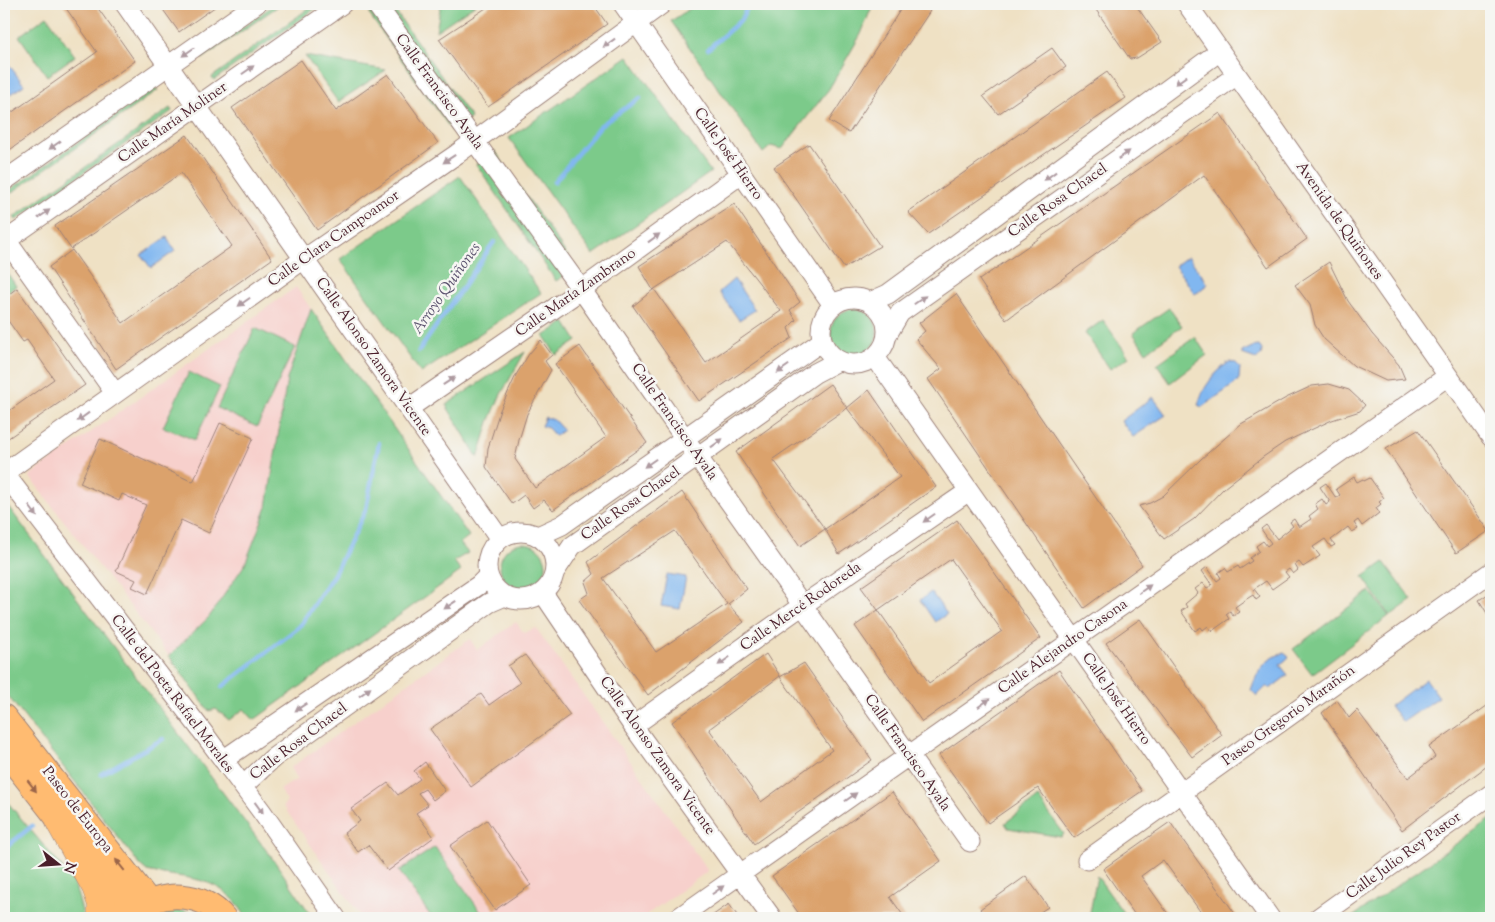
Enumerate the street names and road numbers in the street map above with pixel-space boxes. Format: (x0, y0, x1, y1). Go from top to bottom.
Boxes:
street label: Calle Francisco Ayala (390, 30, 488, 154)
street label: Calle María Moliner (114, 77, 232, 169)
street label: Calle José Hierro (688, 104, 768, 204)
street label: Avenida de Quiñones (1290, 158, 1388, 284)
street label: Calle Rosa Chacel (1004, 159, 1112, 243)
street label: Calle Clara Campoamor (264, 185, 404, 292)
street label: Calle María Zambrano (511, 243, 641, 343)
street label: Calle Alonso Zamora Vicente (310, 273, 436, 441)
street label: Calle Francisco Ayala (626, 359, 722, 485)
street label: Calle Rosa Chacel (577, 462, 685, 546)
street label: Calle Mercé Rodoreda (736, 557, 866, 657)
street label: Calle Alejandro Casona (994, 594, 1132, 700)
street label: Calle del Poeta Rafael Morales (106, 611, 239, 777)
street label: Calle José Hierro (1076, 649, 1156, 749)
street label: Paseo Gregorio Marañón (1218, 660, 1360, 771)
street label: Calle Alonso Zamora Vicente (594, 672, 720, 840)
street label: Calle Francisco Ayala (859, 690, 955, 816)
street label: Calle Rosa Chacel (246, 698, 352, 786)
street label: Paseo de Europa (37, 762, 118, 858)
street label: Calle Julio Rey Pastor (1342, 807, 1466, 905)

